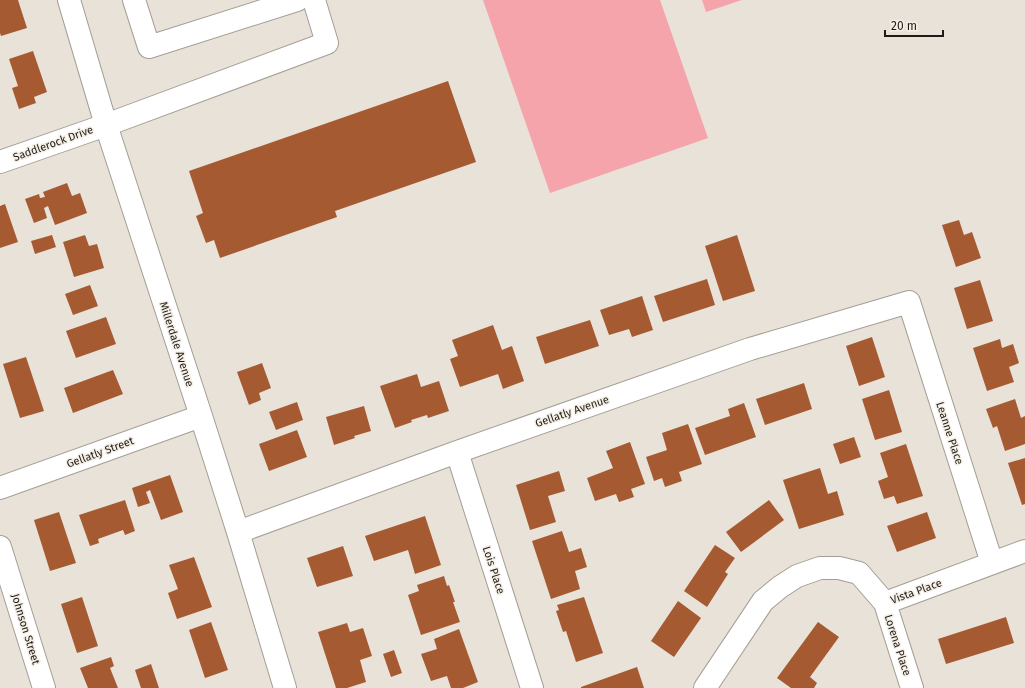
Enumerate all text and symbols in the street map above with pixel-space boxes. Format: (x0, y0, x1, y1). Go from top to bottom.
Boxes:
scale bar (885, 12, 943, 38)
text: 20 m (891, 19, 917, 33)
street label: Saddlerock Drive (11, 123, 95, 164)
street label: Millerdale Avenue (157, 300, 196, 388)
street label: Gellatly Avenue (534, 393, 611, 430)
street label: Leanne Place (933, 400, 966, 466)
street label: Gellatly Street (65, 434, 136, 471)
street label: Lois Place (480, 545, 507, 596)
street label: Vista Place (889, 576, 944, 607)
street label: Johnson Street (9, 592, 42, 666)
street label: Lorena Place (882, 613, 913, 677)

